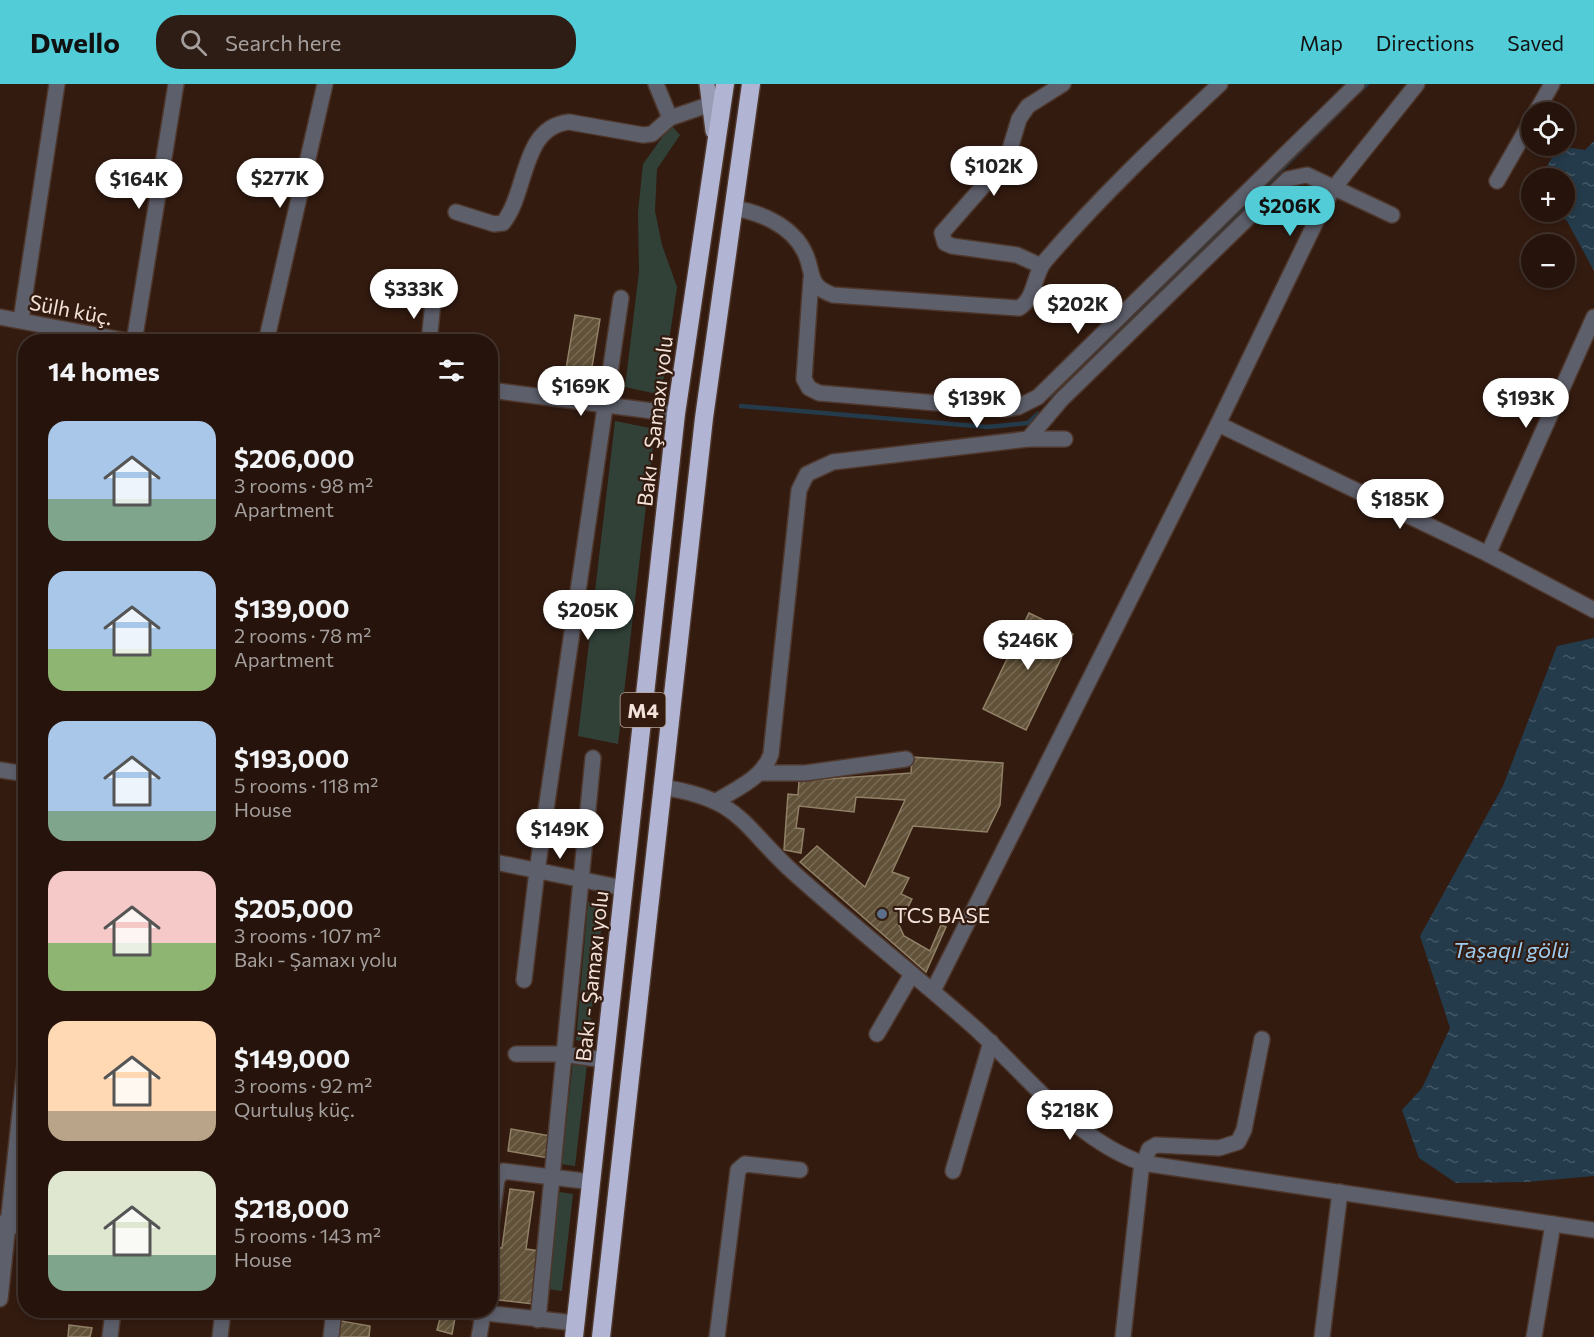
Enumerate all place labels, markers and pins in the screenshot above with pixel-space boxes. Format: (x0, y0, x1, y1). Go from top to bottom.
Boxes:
pin: $102K (952, 146, 1036, 197)
pin: $277K (238, 158, 322, 209)
pin: $164K (97, 159, 181, 210)
pin: $206K (1248, 186, 1332, 237)
pin: $333K (372, 269, 456, 320)
pin: $202K (1036, 284, 1120, 335)
pin: $169K (539, 366, 623, 417)
pin: $139K (935, 378, 1019, 429)
pin: $193K (1484, 378, 1568, 429)
pin: $185K (1358, 479, 1442, 530)
pin: $205K (546, 590, 630, 641)
pin: $246K (986, 620, 1070, 671)
pin: $149K (518, 809, 602, 860)
place label: TCS BASE (894, 902, 990, 927)
marker: TCS BASE (875, 907, 889, 921)
pin: $218K (1028, 1090, 1112, 1141)

